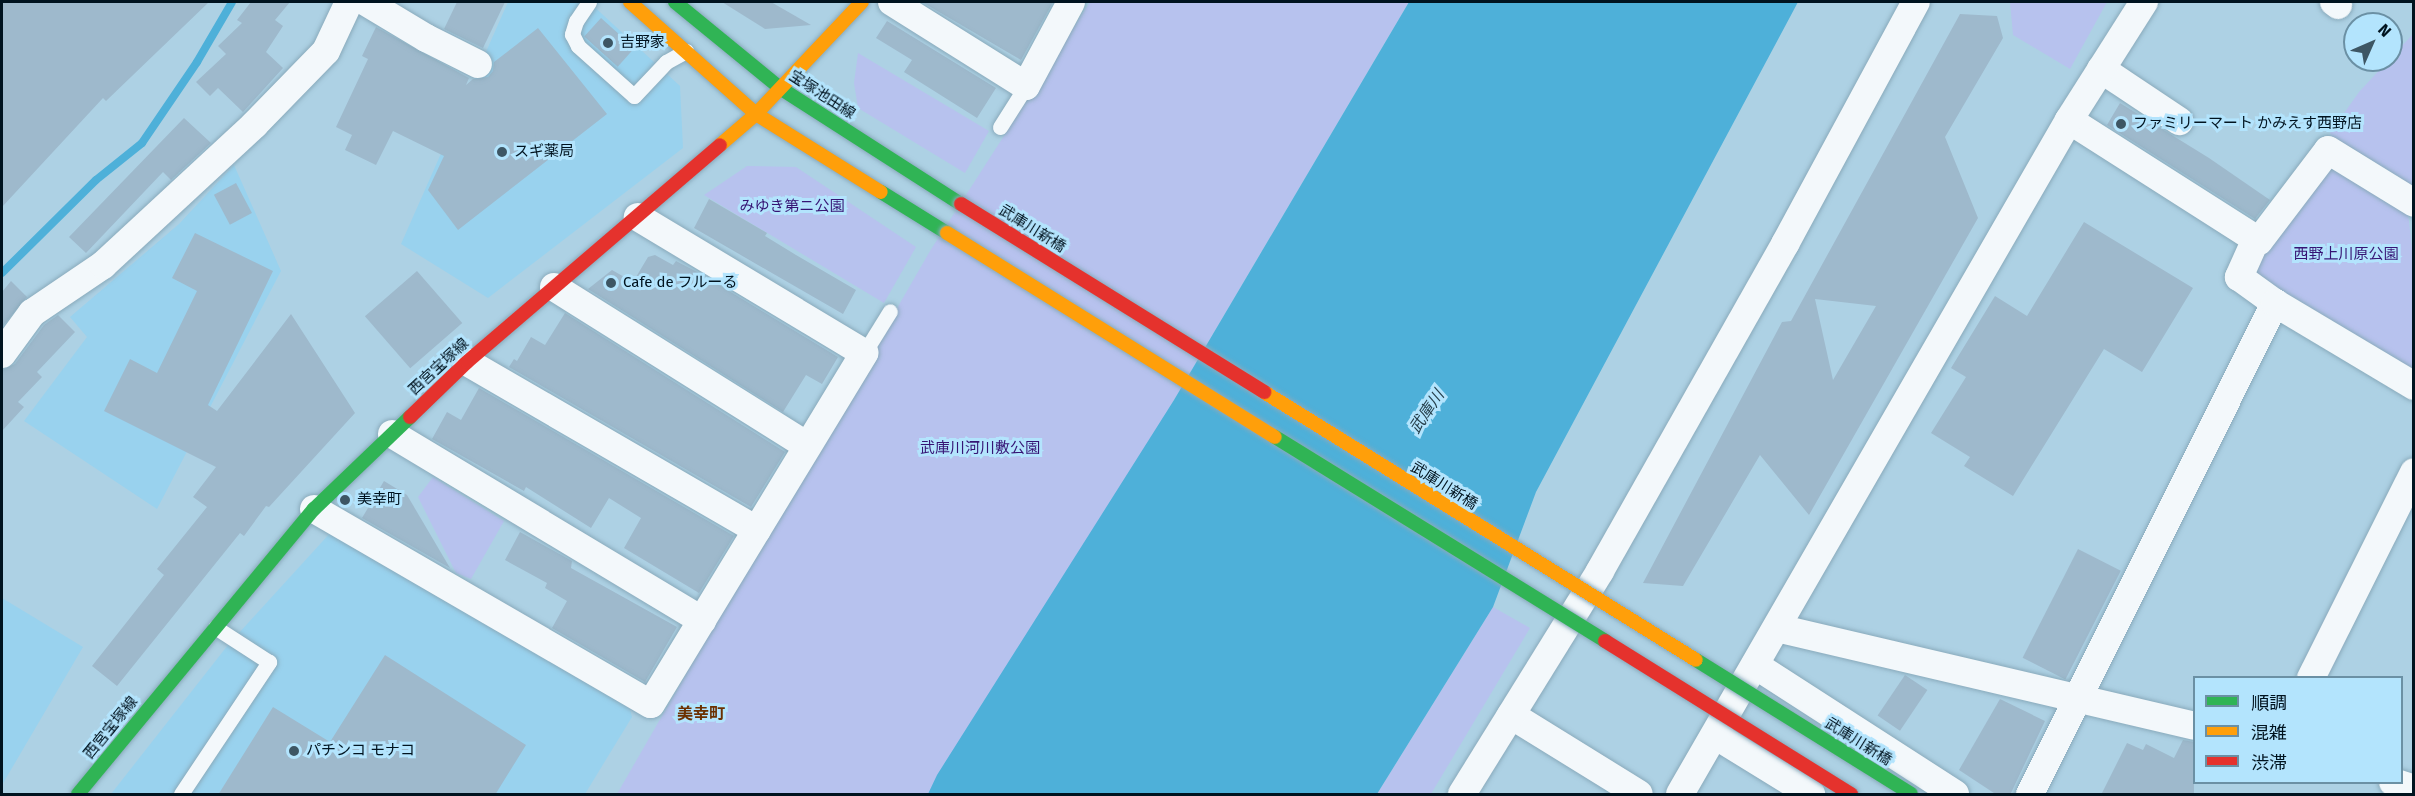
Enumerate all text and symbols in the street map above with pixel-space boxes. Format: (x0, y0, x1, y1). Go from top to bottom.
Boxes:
north arrow (2343, 12, 2403, 72)
text: N (2374, 20, 2395, 41)
place label: 吉野家 (620, 34, 665, 52)
marker: 吉野家 (601, 36, 615, 50)
street label: 宝塚池田線 (786, 67, 858, 123)
place label: ファミリーマート かみえす西野店 (2133, 115, 2362, 133)
marker: ファミリーマート かみえす西野店 (2114, 117, 2128, 131)
place label: スギ薬局 (514, 143, 574, 161)
marker: スギ薬局 (495, 145, 509, 159)
park label: みゆき第ニ公園 (740, 198, 844, 216)
street label: 武庫川新橋 (995, 201, 1069, 257)
park label: 西野上川原公園 (2294, 246, 2398, 264)
place label: Cafe de フルーる (623, 274, 738, 292)
marker: Cafe de フルーる (604, 276, 618, 290)
street label: 西宮宝塚線 (405, 335, 473, 399)
water label: 武庫川 (1406, 387, 1448, 437)
park label: 武庫川河川敷公園 (920, 440, 1040, 458)
street label: 武庫川新橋 (1407, 458, 1481, 514)
place label: 美幸町 (357, 491, 402, 509)
marker: 美幸町 (338, 493, 352, 507)
legend (2193, 676, 2403, 784)
text: 順調 (2251, 692, 2287, 714)
street label: 西宮宝塚線 (80, 693, 142, 763)
district label: 美幸町 (677, 704, 725, 724)
street label: 武庫川新橋 (1821, 714, 1895, 770)
text: 混雑 (2251, 722, 2287, 744)
place label: パチンコ モナコ (306, 742, 415, 760)
marker: パチンコ モナコ (287, 744, 301, 758)
text: 渋滞 (2251, 752, 2287, 774)

